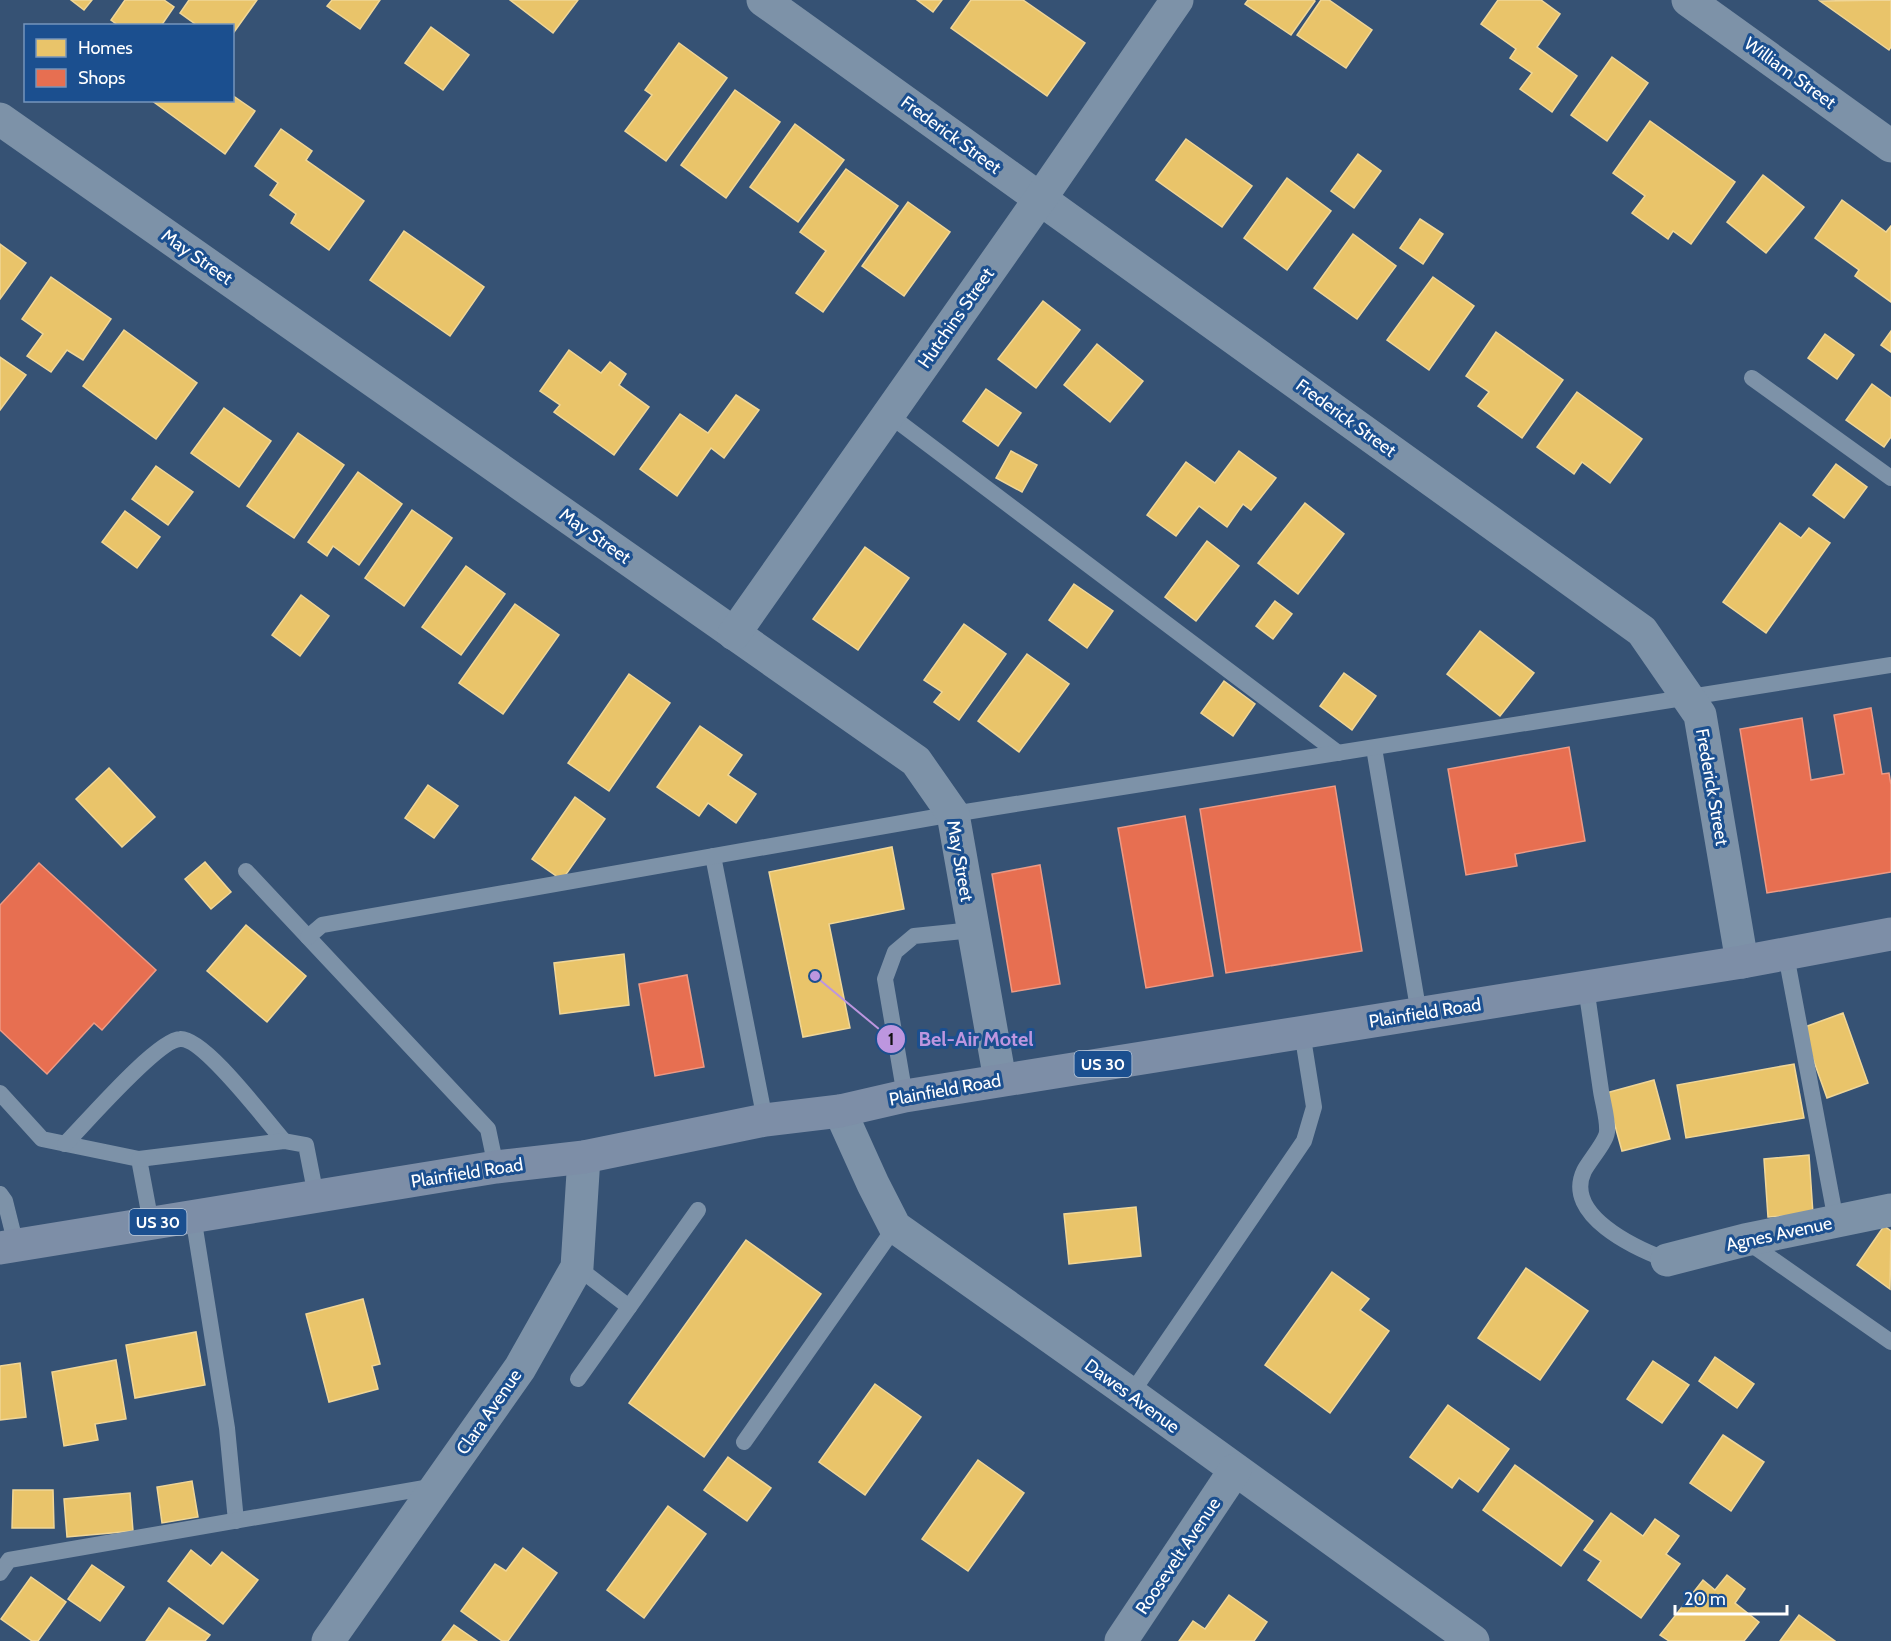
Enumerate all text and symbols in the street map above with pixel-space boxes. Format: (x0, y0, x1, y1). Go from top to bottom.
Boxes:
legend (24, 24, 234, 102)
street label: William Street (1740, 32, 1840, 114)
text: Homes (78, 37, 133, 59)
text: Shops (78, 67, 126, 89)
street label: Frederick Street (897, 91, 1005, 179)
street label: May Street (157, 224, 237, 290)
street label: Hutchins Street (913, 264, 999, 372)
street label: Frederick Street (1292, 374, 1400, 462)
street label: May Street (555, 503, 635, 569)
street label: Frederick Street (1691, 727, 1733, 847)
street label: May Street (942, 819, 978, 903)
street label: Plainfield Road (1367, 993, 1483, 1033)
callout: Bel-Air Motel (876, 1020, 1045, 1058)
text: Bel-Air Motel (919, 1027, 1033, 1051)
text: 1 (888, 1028, 894, 1050)
road number: US 30 (1074, 1051, 1132, 1077)
street label: Plainfield Road (887, 1069, 1003, 1111)
street label: Plainfield Road (409, 1153, 525, 1193)
road number: US 30 (130, 1209, 186, 1235)
street label: Agnes Avenue (1724, 1212, 1834, 1256)
street label: Dawes Avenue (1080, 1354, 1184, 1438)
street label: Clara Avenue (452, 1365, 526, 1459)
street label: Roosevelt Avenue (1131, 1493, 1225, 1619)
scale bar (1675, 1578, 1788, 1616)
text: 20 m (1684, 1588, 1726, 1610)

